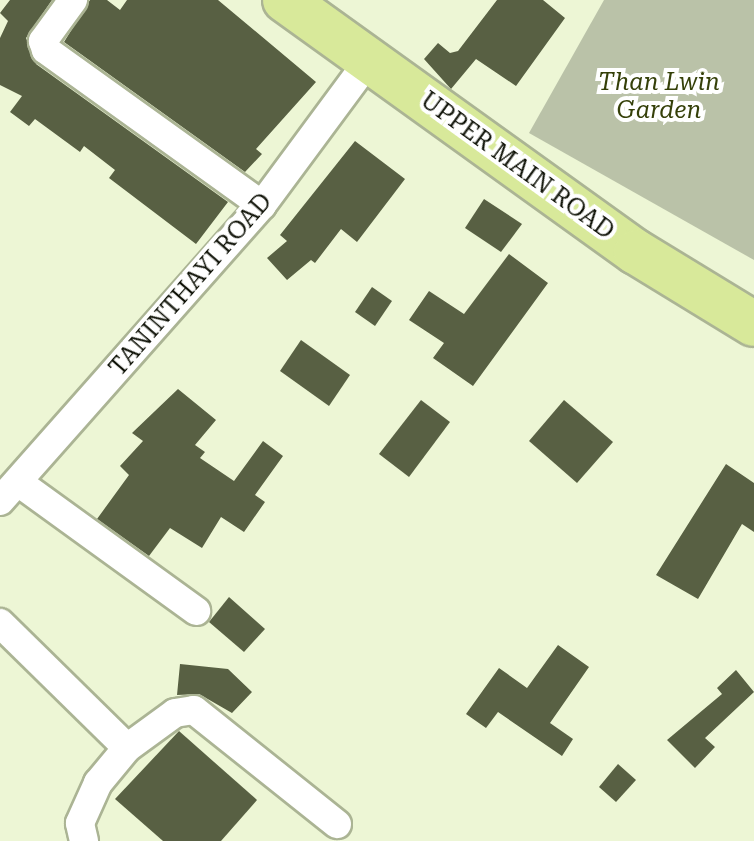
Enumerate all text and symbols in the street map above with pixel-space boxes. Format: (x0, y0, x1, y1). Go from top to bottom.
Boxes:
park label: Than Lwin Garden (598, 69, 720, 125)
street label: UPPER MAIN ROAD (415, 86, 619, 246)
street label: TANINTHAYI ROAD (104, 188, 278, 382)

